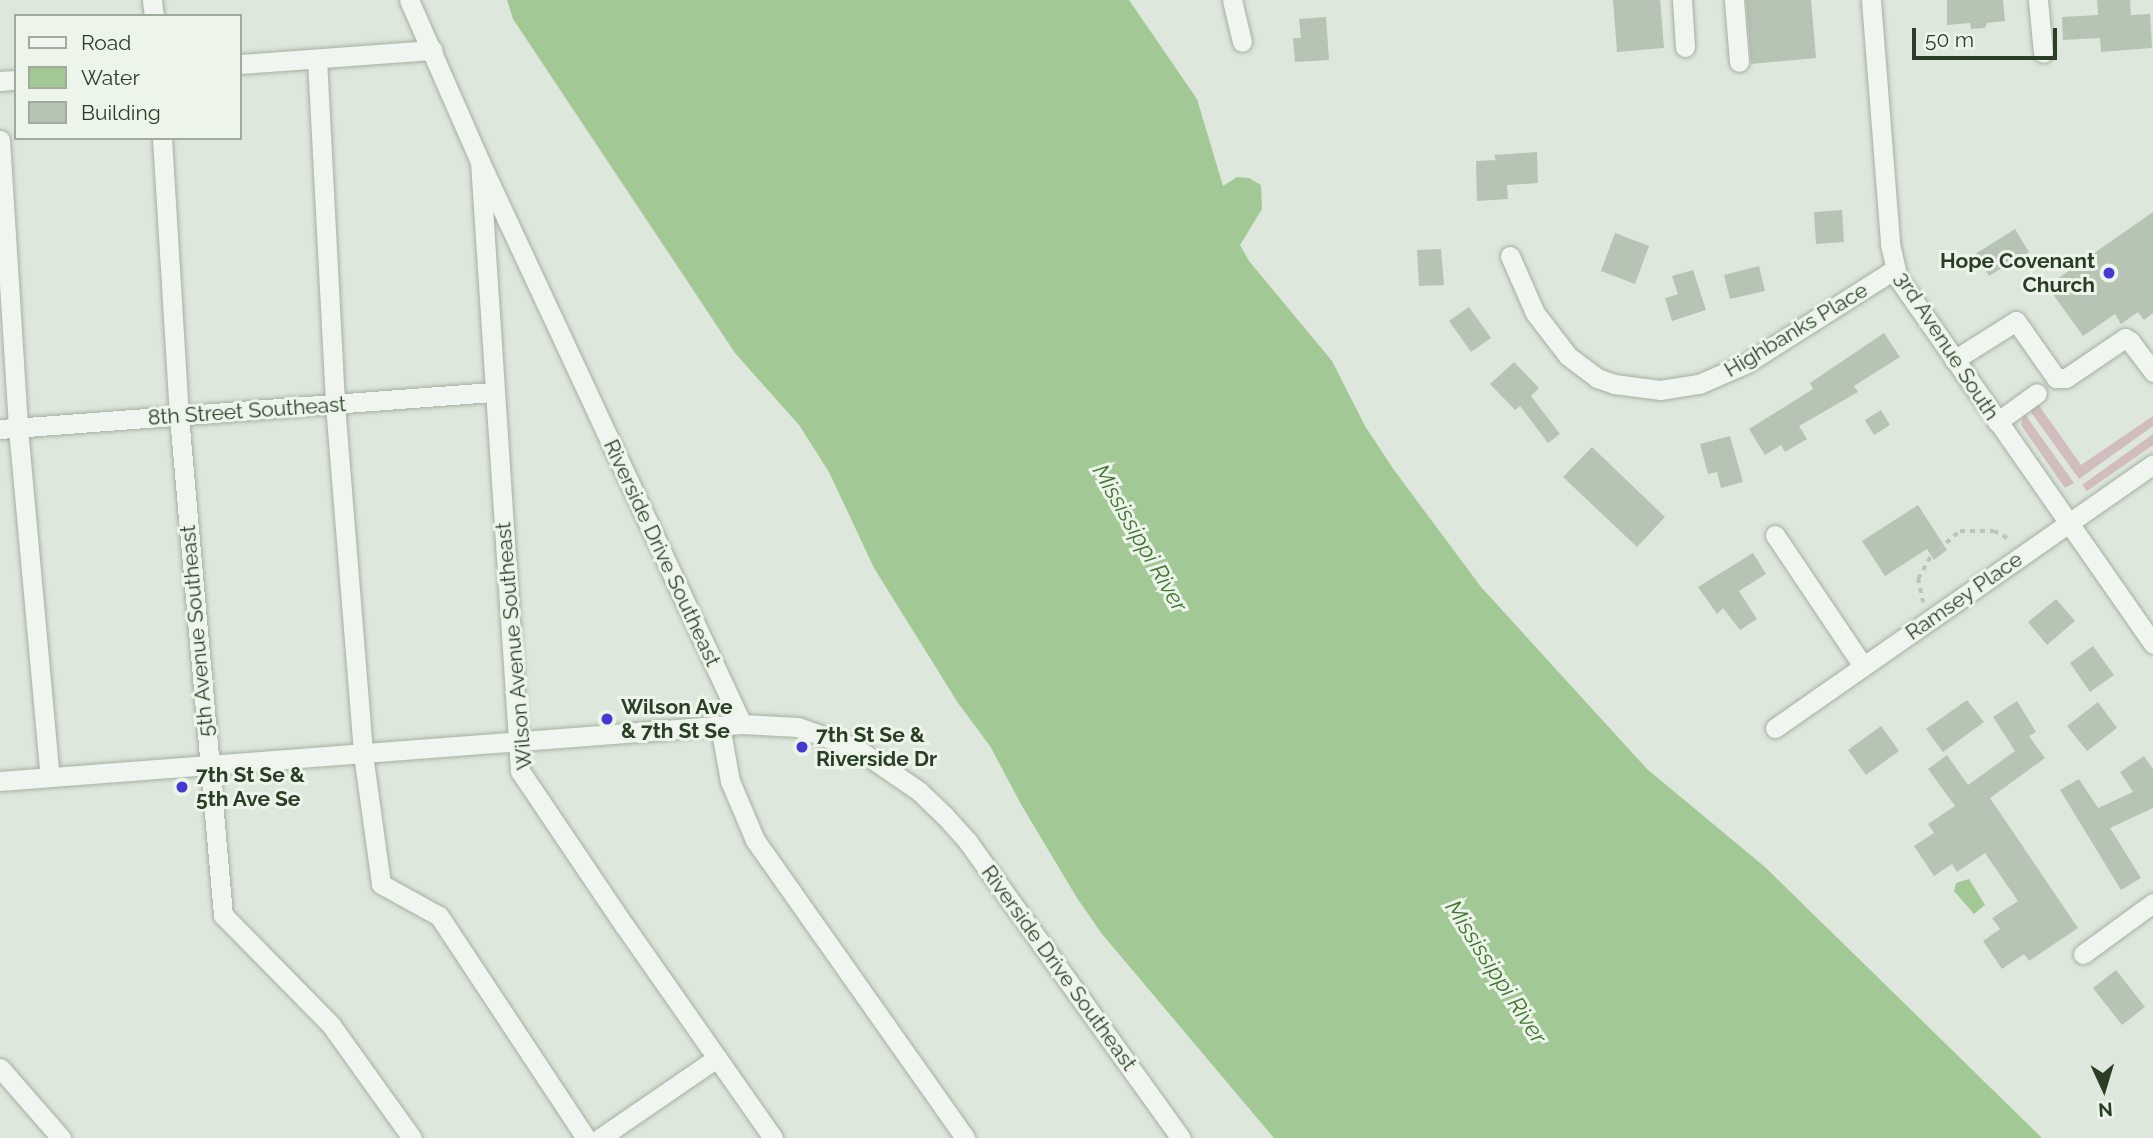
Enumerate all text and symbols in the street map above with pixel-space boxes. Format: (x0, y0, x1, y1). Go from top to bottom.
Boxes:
legend (14, 14, 242, 140)
scale bar (1915, 14, 2060, 58)
text: 50 m (1925, 27, 1974, 52)
text: Road (81, 30, 131, 55)
text: Water (81, 65, 140, 90)
text: Building (81, 100, 161, 125)
place label: Hope Covenant Church (1940, 248, 2095, 298)
marker: Hope Covenant Church (2101, 265, 2117, 281)
street label: 3rd Avenue South (1889, 267, 2005, 425)
street label: Highbanks Place (1720, 277, 1872, 383)
street label: 8th Street Southeast (147, 392, 347, 430)
street label: Riverside Drive Southeast (598, 435, 726, 671)
water label: Mississippi River (1087, 459, 1193, 617)
street label: Wilson Avenue Southeast (491, 521, 537, 771)
street label: 5th Avenue Southeast (175, 524, 219, 738)
street label: Ramsey Place (1901, 546, 2027, 646)
place label: Wilson Ave & 7th St Se (621, 694, 733, 744)
marker: Wilson Ave & 7th St Se (599, 711, 615, 727)
place label: 7th St Se & Riverside Dr (816, 722, 937, 772)
marker: 7th St Se & Riverside Dr (794, 739, 810, 755)
place label: 7th St Se & 5th Ave Se (196, 762, 305, 812)
marker: 7th St Se & 5th Ave Se (174, 779, 190, 795)
street label: Riverside Drive Southeast (976, 860, 1142, 1076)
water label: Mississippi River (1439, 895, 1553, 1049)
north arrow (2069, 1054, 2139, 1124)
text: N (2097, 1098, 2113, 1121)

